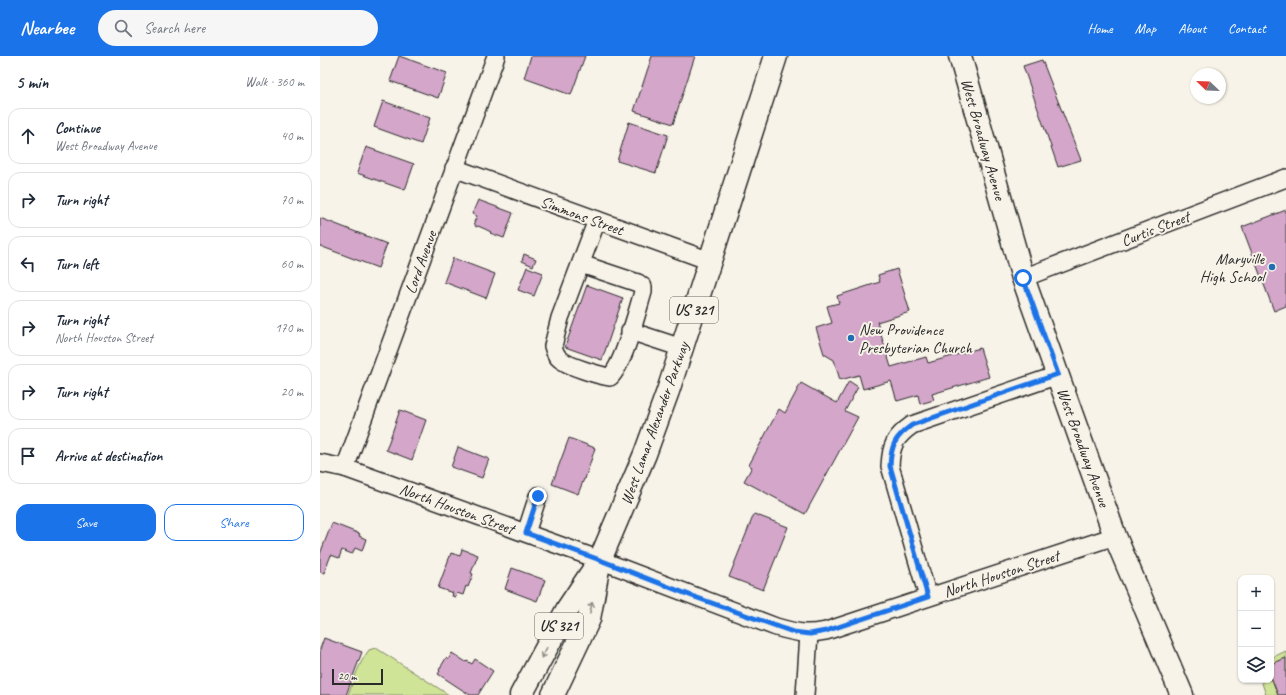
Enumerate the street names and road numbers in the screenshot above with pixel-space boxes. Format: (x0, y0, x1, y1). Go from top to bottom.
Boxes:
street label: West Broadway Avenue (956, 76, 1010, 204)
street label: Simmons Street (538, 192, 627, 241)
street label: Curtis Street (1118, 206, 1195, 251)
street label: Lord Avenue (400, 227, 442, 296)
road number: US 321 (670, 297, 718, 323)
street label: West Lamar Alexander Parkway (616, 338, 694, 507)
street label: West Broadway Avenue (1052, 385, 1115, 511)
street label: North Houston Street (397, 479, 519, 540)
street label: North Houston Street (941, 545, 1064, 602)
road number: US 321 (535, 613, 583, 639)

